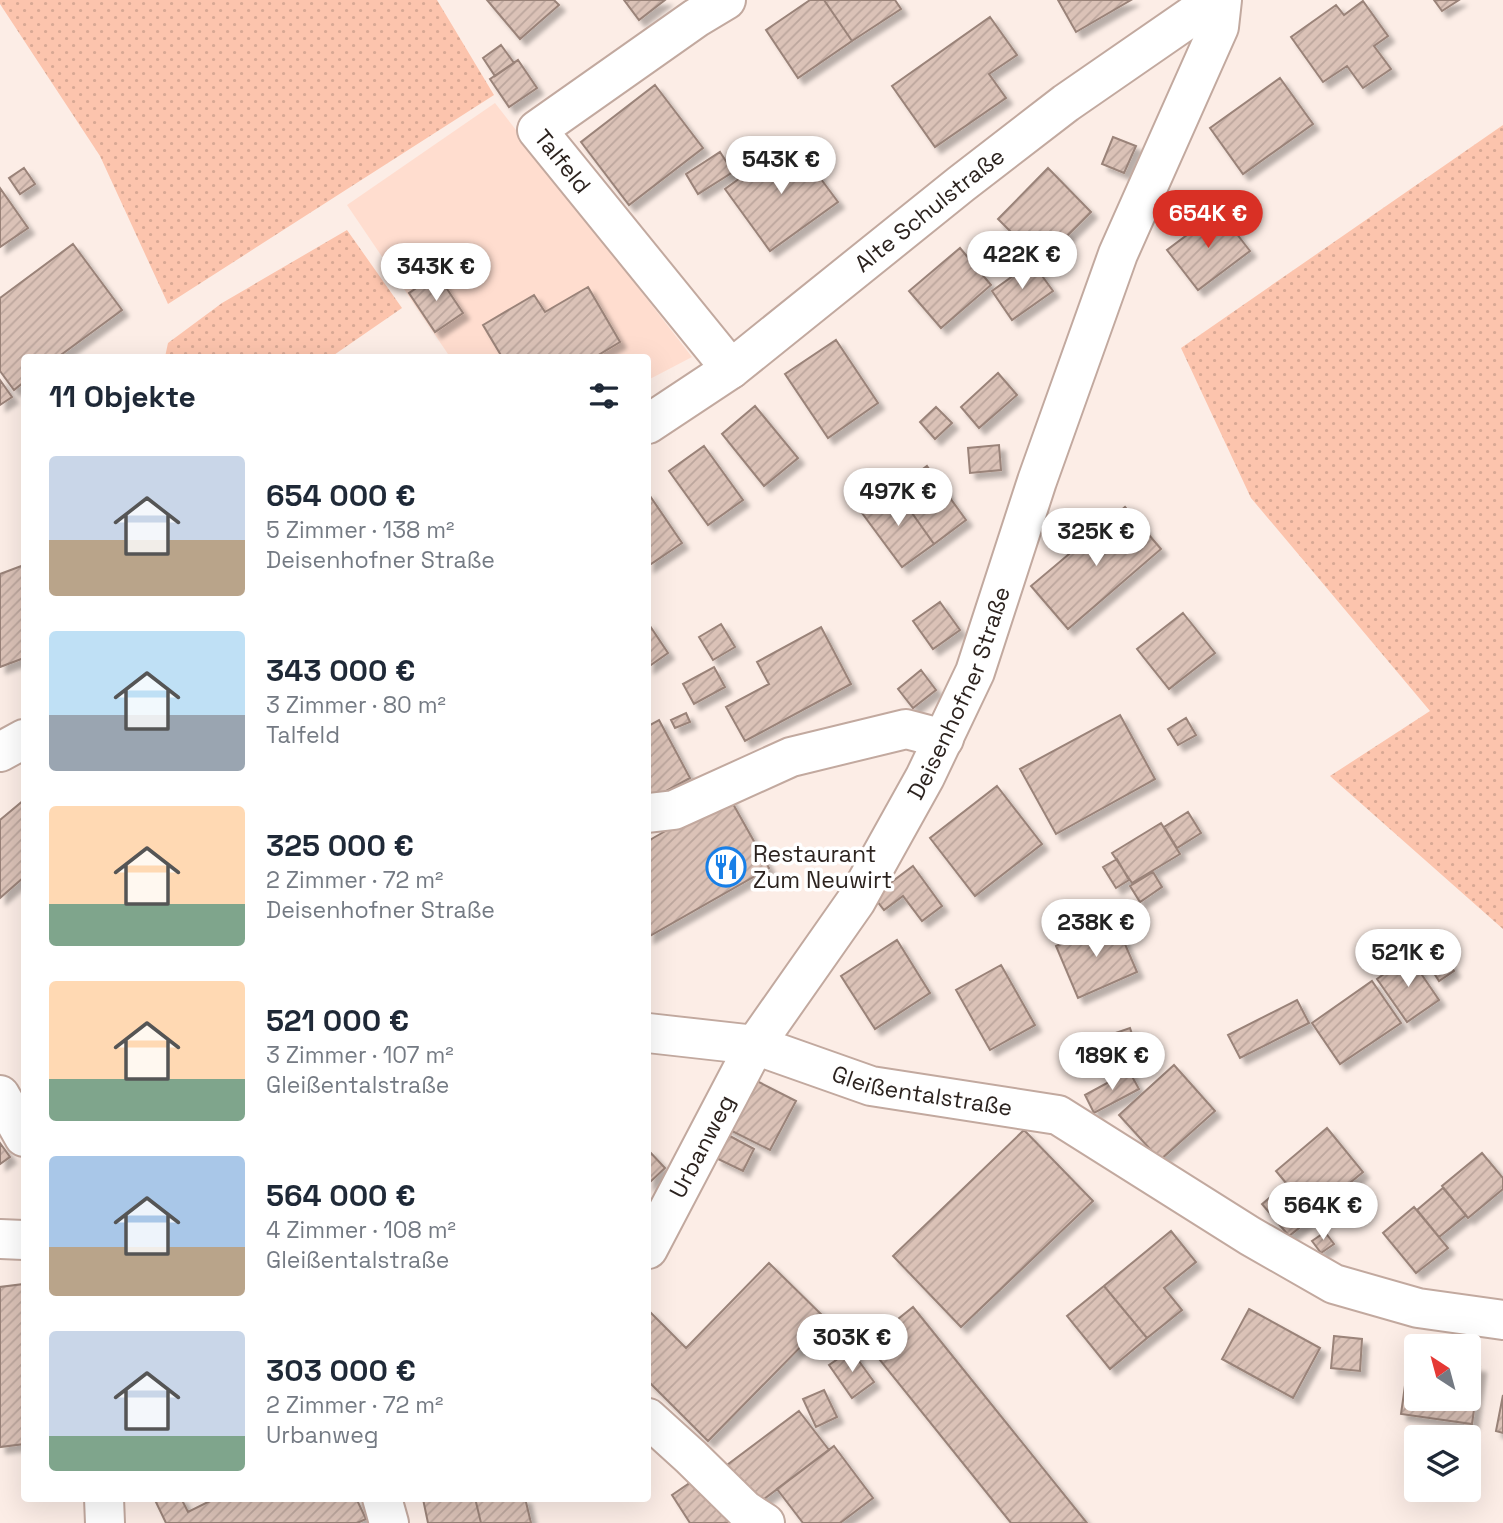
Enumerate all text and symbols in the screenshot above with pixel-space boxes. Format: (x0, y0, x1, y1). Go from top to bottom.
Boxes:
street label: Talfeld (528, 123, 598, 200)
pin: 543K € (724, 136, 838, 196)
street label: Alte Schulstraße (848, 141, 1011, 279)
text: 543K € (742, 144, 820, 174)
pin: 654K € (1151, 190, 1265, 250)
text: 654K € (1169, 198, 1247, 228)
pin: 422K € (965, 232, 1079, 291)
text: 422K € (983, 239, 1061, 269)
pin: 343K € (379, 244, 493, 303)
text: 343K € (397, 251, 475, 281)
text: 11 Objekte (49, 377, 196, 416)
icon: filters (585, 377, 623, 415)
pin: 497K € (841, 468, 955, 528)
text: 654 000 € (266, 476, 416, 515)
text: 497K € (860, 476, 936, 506)
icon: home (105, 484, 189, 568)
pin: 325K € (1039, 508, 1153, 568)
text: 5 Zimmer · 138 m² (266, 515, 455, 545)
text: 325K € (1057, 516, 1135, 546)
text: Deisenhofner Straße (266, 545, 495, 575)
street label: Deisenhofner Straße (900, 583, 1017, 805)
text: 343 000 € (266, 651, 415, 690)
icon: home (105, 659, 189, 743)
text: 3 Zimmer · 80 m² (266, 690, 446, 720)
text: Talfeld (266, 720, 340, 750)
text: 325 000 € (266, 826, 414, 865)
icon: home (105, 834, 189, 918)
place label: Restaurant Zum Neuwirt (753, 839, 892, 895)
restaurant icon: Restaurant Zum Neuwirt (705, 846, 747, 888)
text: 2 Zimmer · 72 m² (266, 865, 443, 895)
text: Deisenhofner Straße (266, 895, 495, 925)
pin: 238K € (1039, 900, 1153, 959)
text: 238K € (1057, 907, 1135, 937)
pin: 521K € (1351, 930, 1465, 989)
text: 521K € (1371, 937, 1445, 967)
text: 521 000 € (266, 1001, 409, 1040)
icon: home (105, 1009, 189, 1093)
pin: 189K € (1055, 1032, 1169, 1092)
text: 3 Zimmer · 107 m² (266, 1040, 454, 1070)
text: 189K € (1075, 1040, 1149, 1070)
street label: Gleißentalstraße (828, 1058, 1015, 1123)
text: Gleißentalstraße (266, 1070, 449, 1100)
street label: Urbanweg (662, 1089, 741, 1203)
text: 564 000 € (266, 1176, 416, 1215)
pin: 564K € (1266, 1182, 1380, 1242)
icon: home (105, 1184, 189, 1268)
text: 564K € (1284, 1190, 1362, 1220)
text: 4 Zimmer · 108 m² (266, 1215, 456, 1245)
text: Gleißentalstraße (266, 1245, 449, 1275)
pin: 303K € (795, 1314, 909, 1374)
text: 303K € (813, 1322, 891, 1352)
north arrow (1404, 1334, 1480, 1410)
map controls (1404, 1334, 1481, 1502)
text: 303 000 € (266, 1351, 416, 1390)
icon: home (105, 1359, 189, 1443)
text: 2 Zimmer · 72 m² (266, 1390, 443, 1420)
text: Urbanweg (266, 1420, 379, 1450)
button: layers (1404, 1425, 1481, 1502)

